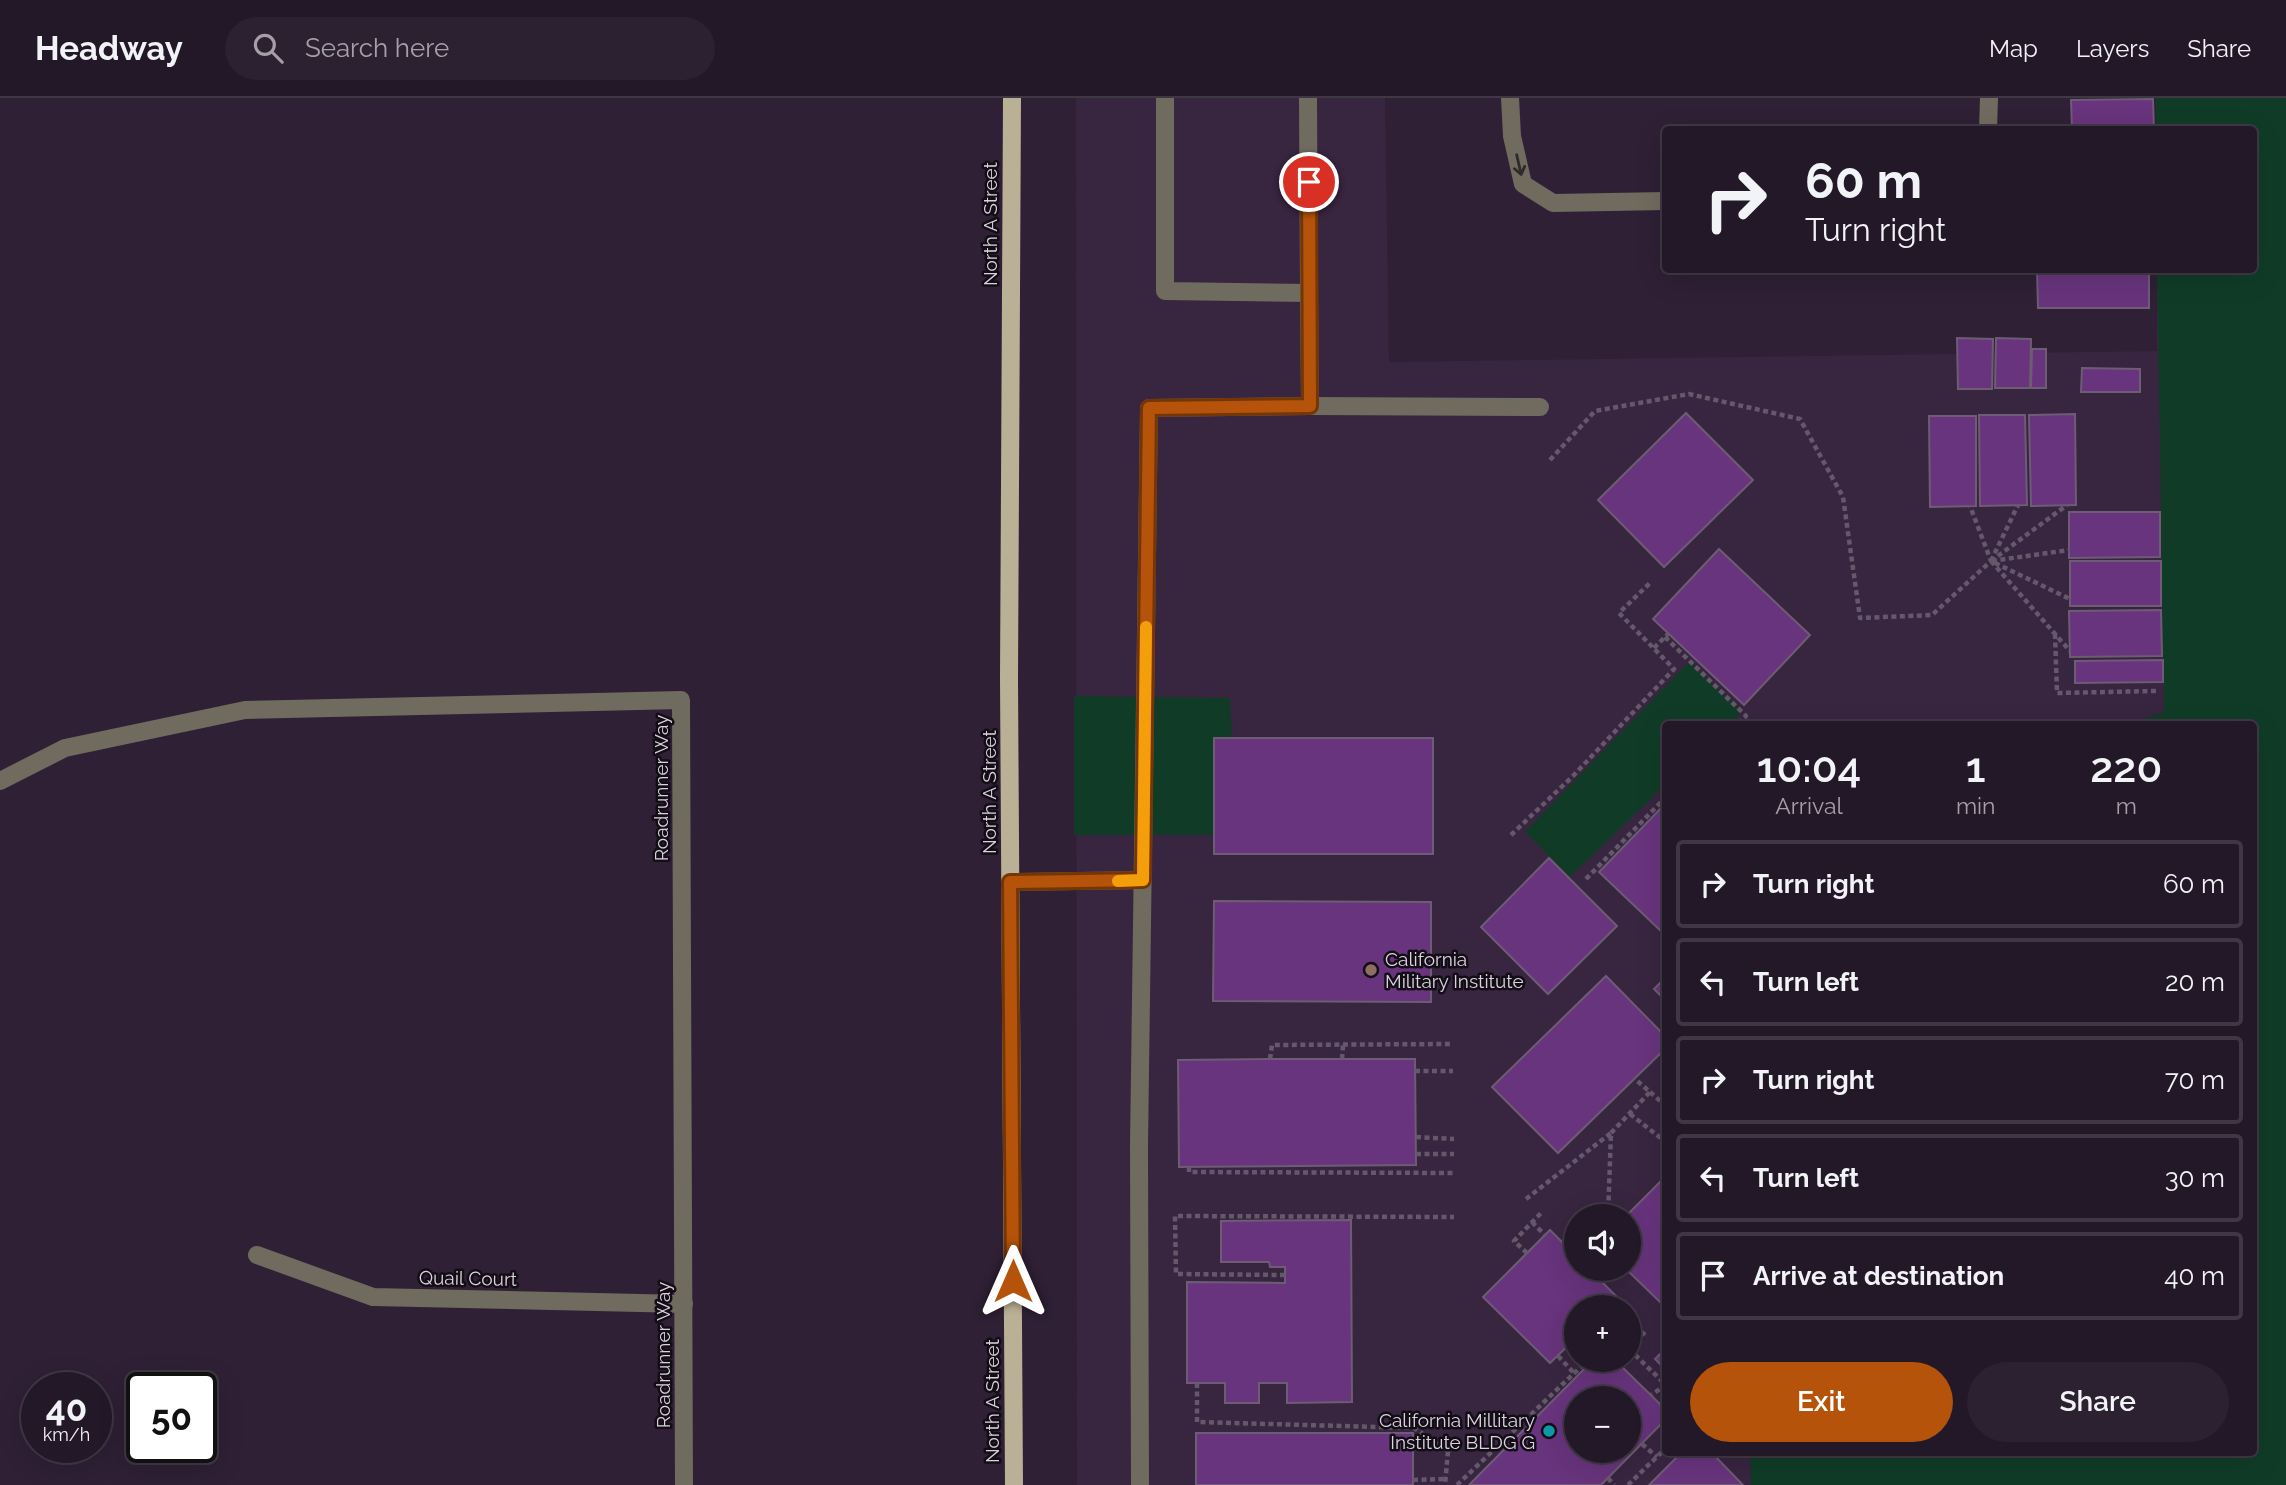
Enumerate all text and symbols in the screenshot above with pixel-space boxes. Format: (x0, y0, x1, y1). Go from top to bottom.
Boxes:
search box (225, 17, 715, 80)
text: Headway (35, 29, 183, 68)
icon: search (249, 29, 287, 67)
text: Search here (305, 33, 449, 63)
text: Map (1989, 34, 2038, 63)
text: Layers (2076, 34, 2149, 63)
text: Share (2187, 34, 2251, 63)
pin (1279, 152, 1339, 212)
text: 60 m (1805, 152, 1922, 209)
one-way arrow (1513, 154, 1526, 176)
icon: right (1690, 154, 1781, 245)
street label: North A Street (979, 161, 1001, 286)
icon: arrive (1290, 163, 1328, 201)
text: Turn right (1805, 211, 1946, 248)
street label: Roadrunner Way (650, 715, 672, 861)
street label: North A Street (978, 729, 1000, 854)
text: 10:04 (1757, 743, 1861, 792)
text: 1 (1966, 743, 1986, 792)
text: 220 (2090, 743, 2162, 792)
text: Arrival (1775, 792, 1843, 819)
text: min (1956, 792, 1996, 819)
text: m (2116, 792, 2137, 819)
icon: right (1694, 865, 1732, 903)
text: Turn right (1753, 869, 1874, 899)
text: 60 m (2163, 869, 2225, 899)
place label: California Military Institute (1385, 948, 1524, 992)
marker: California Military Institute (1363, 962, 1379, 978)
icon: left (1694, 963, 1732, 1001)
text: Turn left (1753, 967, 1859, 997)
text: 20 m (2165, 967, 2225, 997)
icon: right (1694, 1061, 1732, 1099)
text: Turn right (1753, 1065, 1874, 1095)
text: 70 m (2165, 1065, 2225, 1095)
icon: left (1694, 1159, 1732, 1197)
text: Turn left (1753, 1163, 1859, 1193)
text: 30 m (2165, 1163, 2225, 1193)
map controls (1564, 1204, 1641, 1463)
button: sound (1564, 1204, 1641, 1281)
position arrow (976, 1244, 1050, 1318)
icon: arrive (1694, 1257, 1732, 1295)
text: Arrive at destination (1753, 1261, 2004, 1291)
text: 40 m (2164, 1261, 2225, 1291)
street label: Quail Court (419, 1266, 518, 1290)
street label: Roadrunner Way (652, 1282, 674, 1428)
button: + (1564, 1295, 1641, 1372)
street label: North A Street (981, 1338, 1003, 1463)
button: Exit (1690, 1362, 1953, 1442)
button: Share (1967, 1362, 2229, 1442)
speed limit sign: 50 (126, 1372, 217, 1463)
button: − (1564, 1386, 1641, 1463)
text: 40 (46, 1388, 87, 1429)
place label: California Millitary Institute BLDG G (1379, 1409, 1535, 1453)
marker: California Millitary Institute BLDG G (1541, 1423, 1557, 1439)
text: km/h (43, 1424, 90, 1445)

